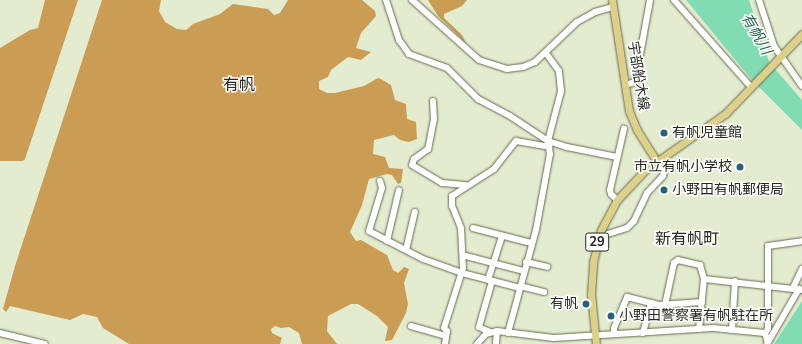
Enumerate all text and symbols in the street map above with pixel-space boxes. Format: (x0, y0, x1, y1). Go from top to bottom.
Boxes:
water label: 有帆川 (737, 10, 775, 58)
street label: 宇部船木線 (624, 40, 652, 112)
district label: 有帆 (223, 75, 255, 95)
place label: 有帆児童館 (672, 125, 742, 141)
marker: 有帆児童館 (659, 128, 669, 138)
place label: 市立有帆小学校 (634, 159, 732, 175)
marker: 市立有帆小学校 (735, 162, 745, 172)
place label: 小野田有帆郵便局 (672, 182, 784, 198)
marker: 小野田有帆郵便局 (659, 185, 669, 195)
district label: 新有帆町 (655, 229, 719, 249)
road number: 29 (585, 231, 609, 253)
place label: 有帆 (550, 296, 578, 312)
marker: 有帆 (581, 299, 591, 309)
place label: 小野田警察署有帆駐在所 (619, 308, 773, 324)
marker: 小野田警察署有帆駐在所 (606, 311, 616, 321)

